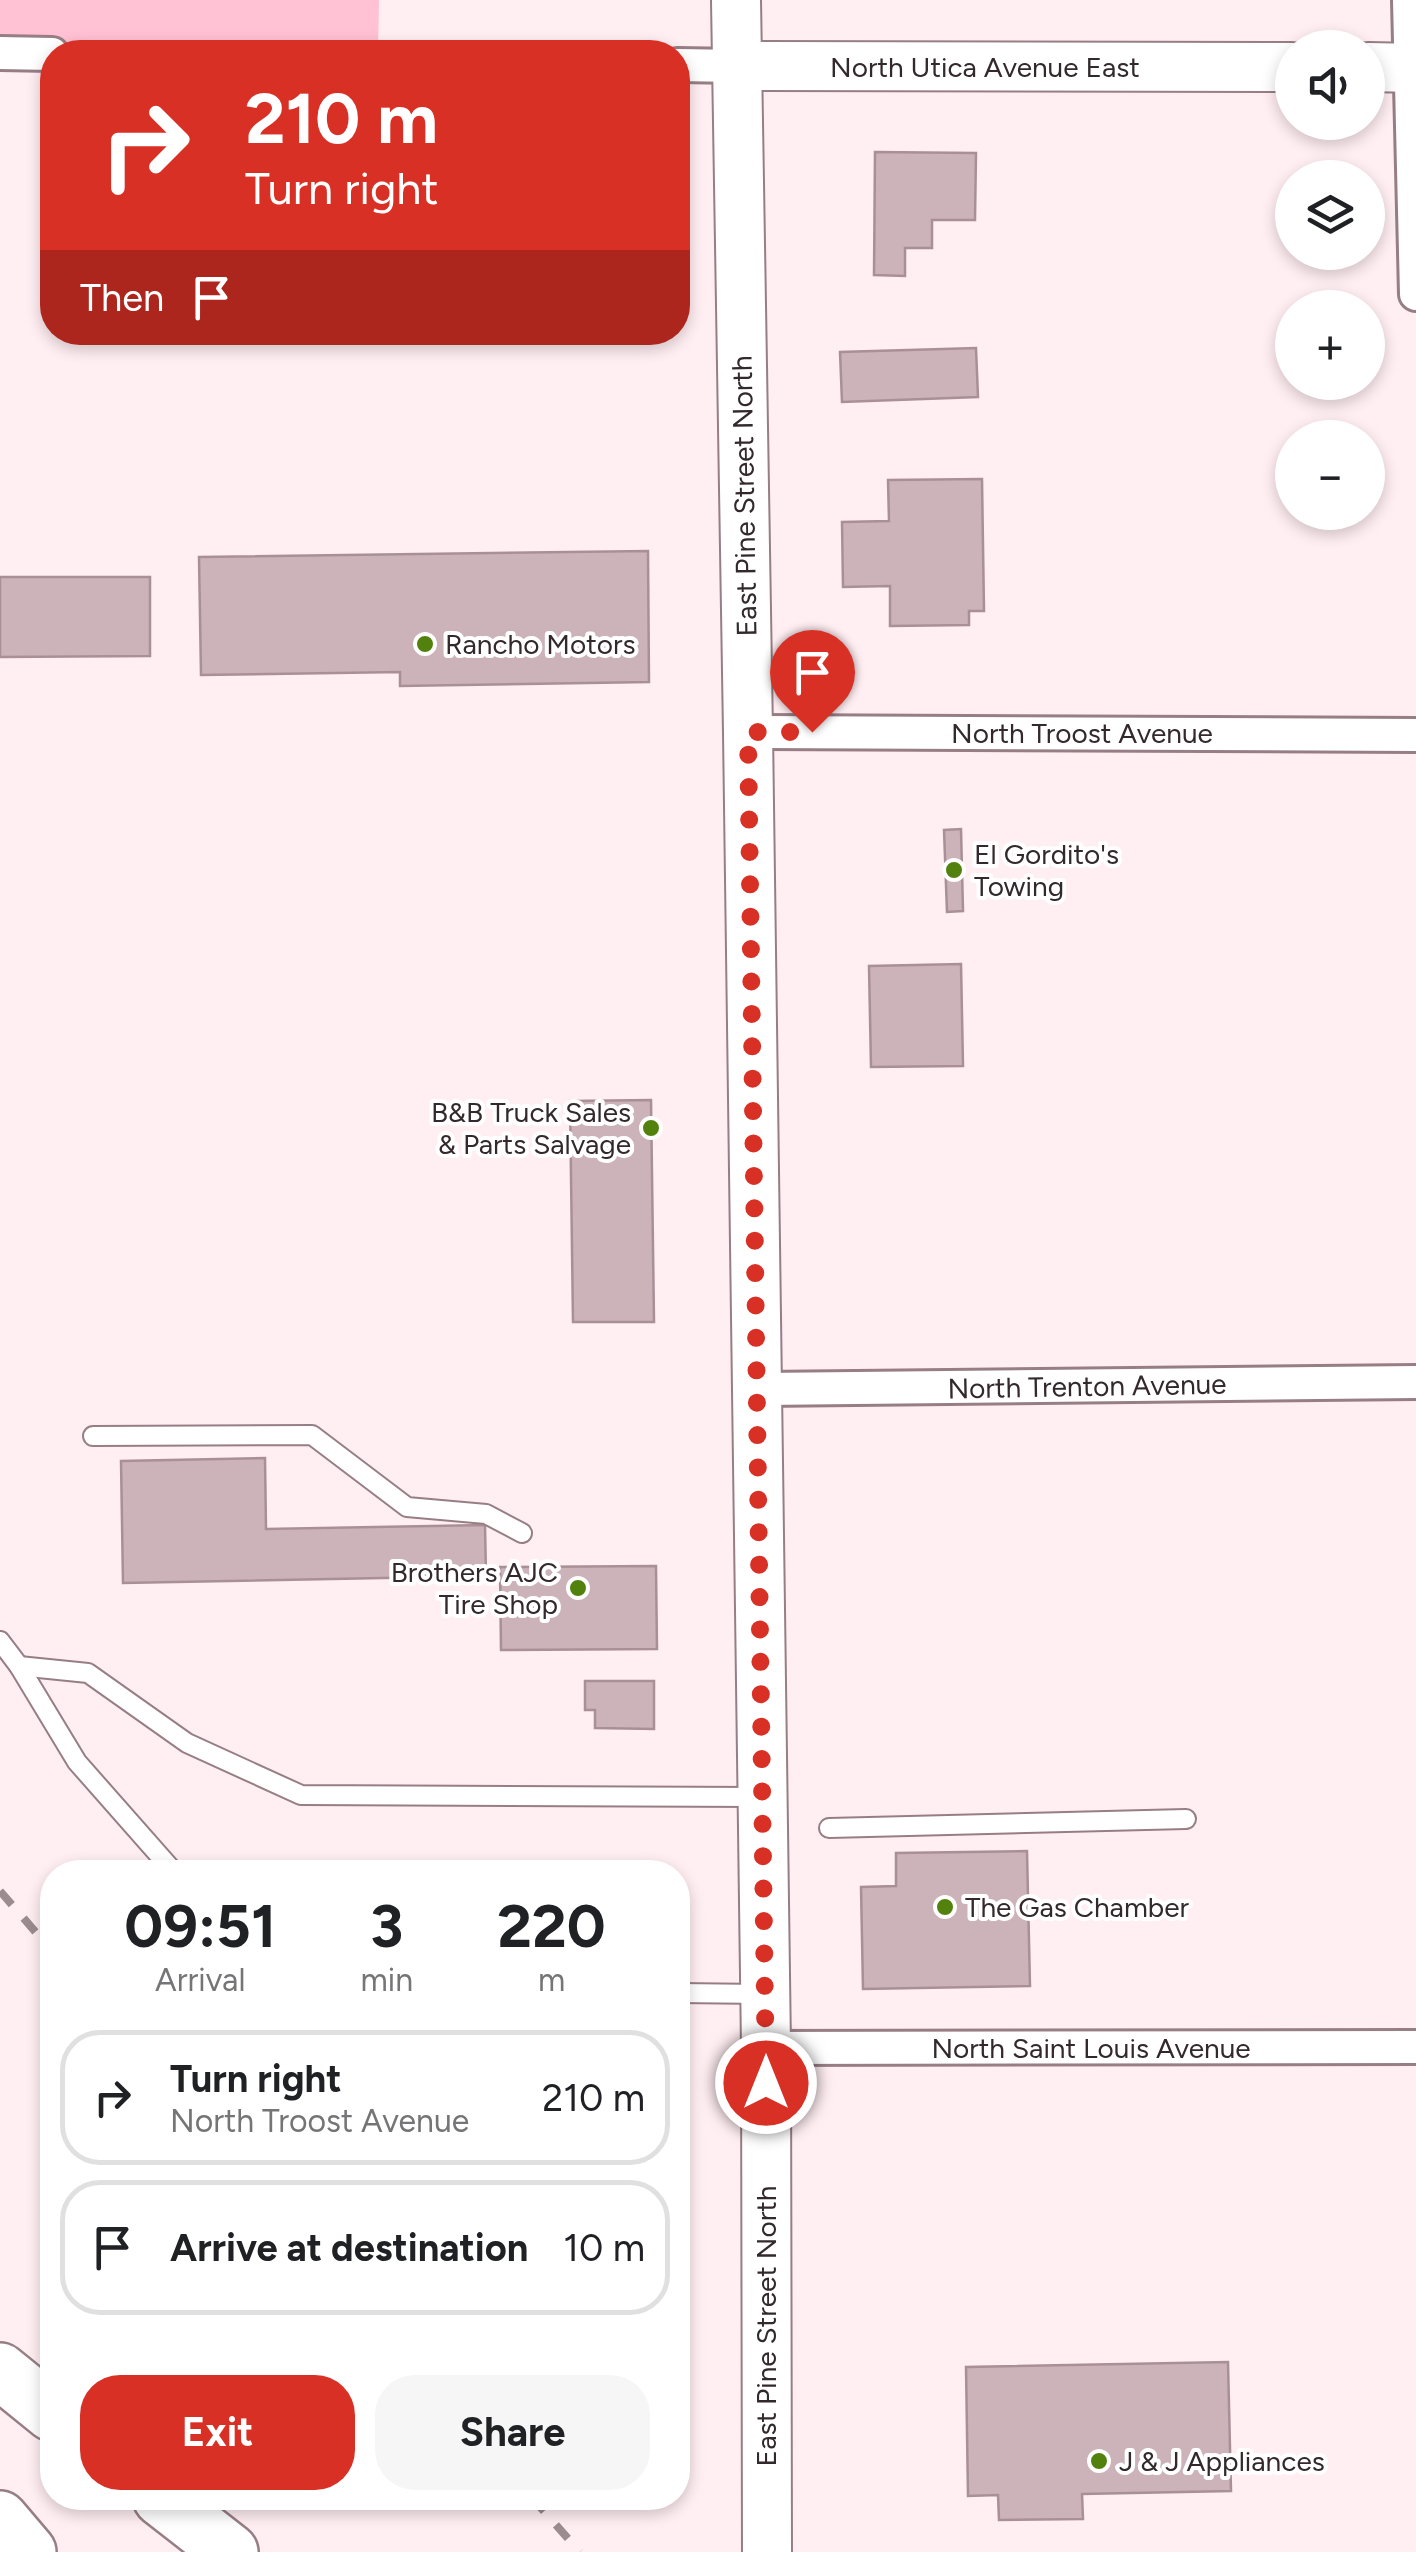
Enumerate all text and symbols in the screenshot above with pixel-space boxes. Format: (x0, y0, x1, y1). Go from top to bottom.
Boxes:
map controls (1275, 30, 1385, 530)
button: sound (1275, 30, 1385, 140)
street label: North Utica Avenue East (830, 50, 1140, 84)
text: 210 m (245, 76, 438, 161)
icon: right (80, 80, 210, 210)
button: layers (1275, 160, 1385, 270)
text: Turn right (245, 161, 438, 215)
icon: arrive (184, 270, 239, 325)
text: Then (80, 275, 164, 321)
button: + (1275, 290, 1385, 400)
street label: East Pine Street North (725, 355, 763, 637)
button: − (1275, 420, 1385, 530)
place label: Rancho Motors (445, 627, 636, 661)
pin (770, 630, 855, 733)
marker: Rancho Motors (414, 633, 436, 655)
icon: arrive (785, 645, 840, 700)
street label: North Troost Avenue (951, 716, 1213, 750)
place label: El Gordito's Towing (974, 837, 1119, 903)
marker: El Gordito's Towing (943, 859, 965, 881)
place label: B&B Truck Sales & Parts Salvage (431, 1095, 631, 1161)
marker: B&B Truck Sales & Parts Salvage (640, 1117, 662, 1139)
street label: North Trenton Avenue (947, 1367, 1227, 1405)
place label: Brothers AJC Tire Shop (391, 1555, 558, 1621)
marker: Brothers AJC Tire Shop (567, 1577, 589, 1599)
text: 09:51 (124, 1890, 276, 1962)
text: 3 (370, 1890, 403, 1962)
text: 220 (497, 1890, 606, 1962)
place label: The Gas Chamber (965, 1890, 1189, 1924)
marker: The Gas Chamber (934, 1896, 956, 1918)
text: Arrival (155, 1961, 245, 1999)
text: min (361, 1961, 413, 1999)
text: m (538, 1961, 565, 1999)
position arrow (714, 2031, 818, 2135)
street label: North Saint Louis Avenue (931, 2031, 1251, 2065)
text: Turn right (170, 2056, 342, 2102)
icon: right (85, 2070, 140, 2125)
text: 210 m (542, 2075, 645, 2121)
text: North Troost Avenue (170, 2102, 469, 2140)
street label: East Pine Street North (749, 2186, 783, 2466)
icon: arrive (85, 2220, 140, 2275)
text: Arrive at destination (170, 2225, 528, 2271)
text: 10 m (563, 2225, 645, 2271)
button: Exit (80, 2375, 355, 2490)
button: Share (375, 2375, 650, 2490)
place label: J & J Appliances (1119, 2444, 1325, 2478)
marker: J & J Appliances (1088, 2450, 1110, 2472)

